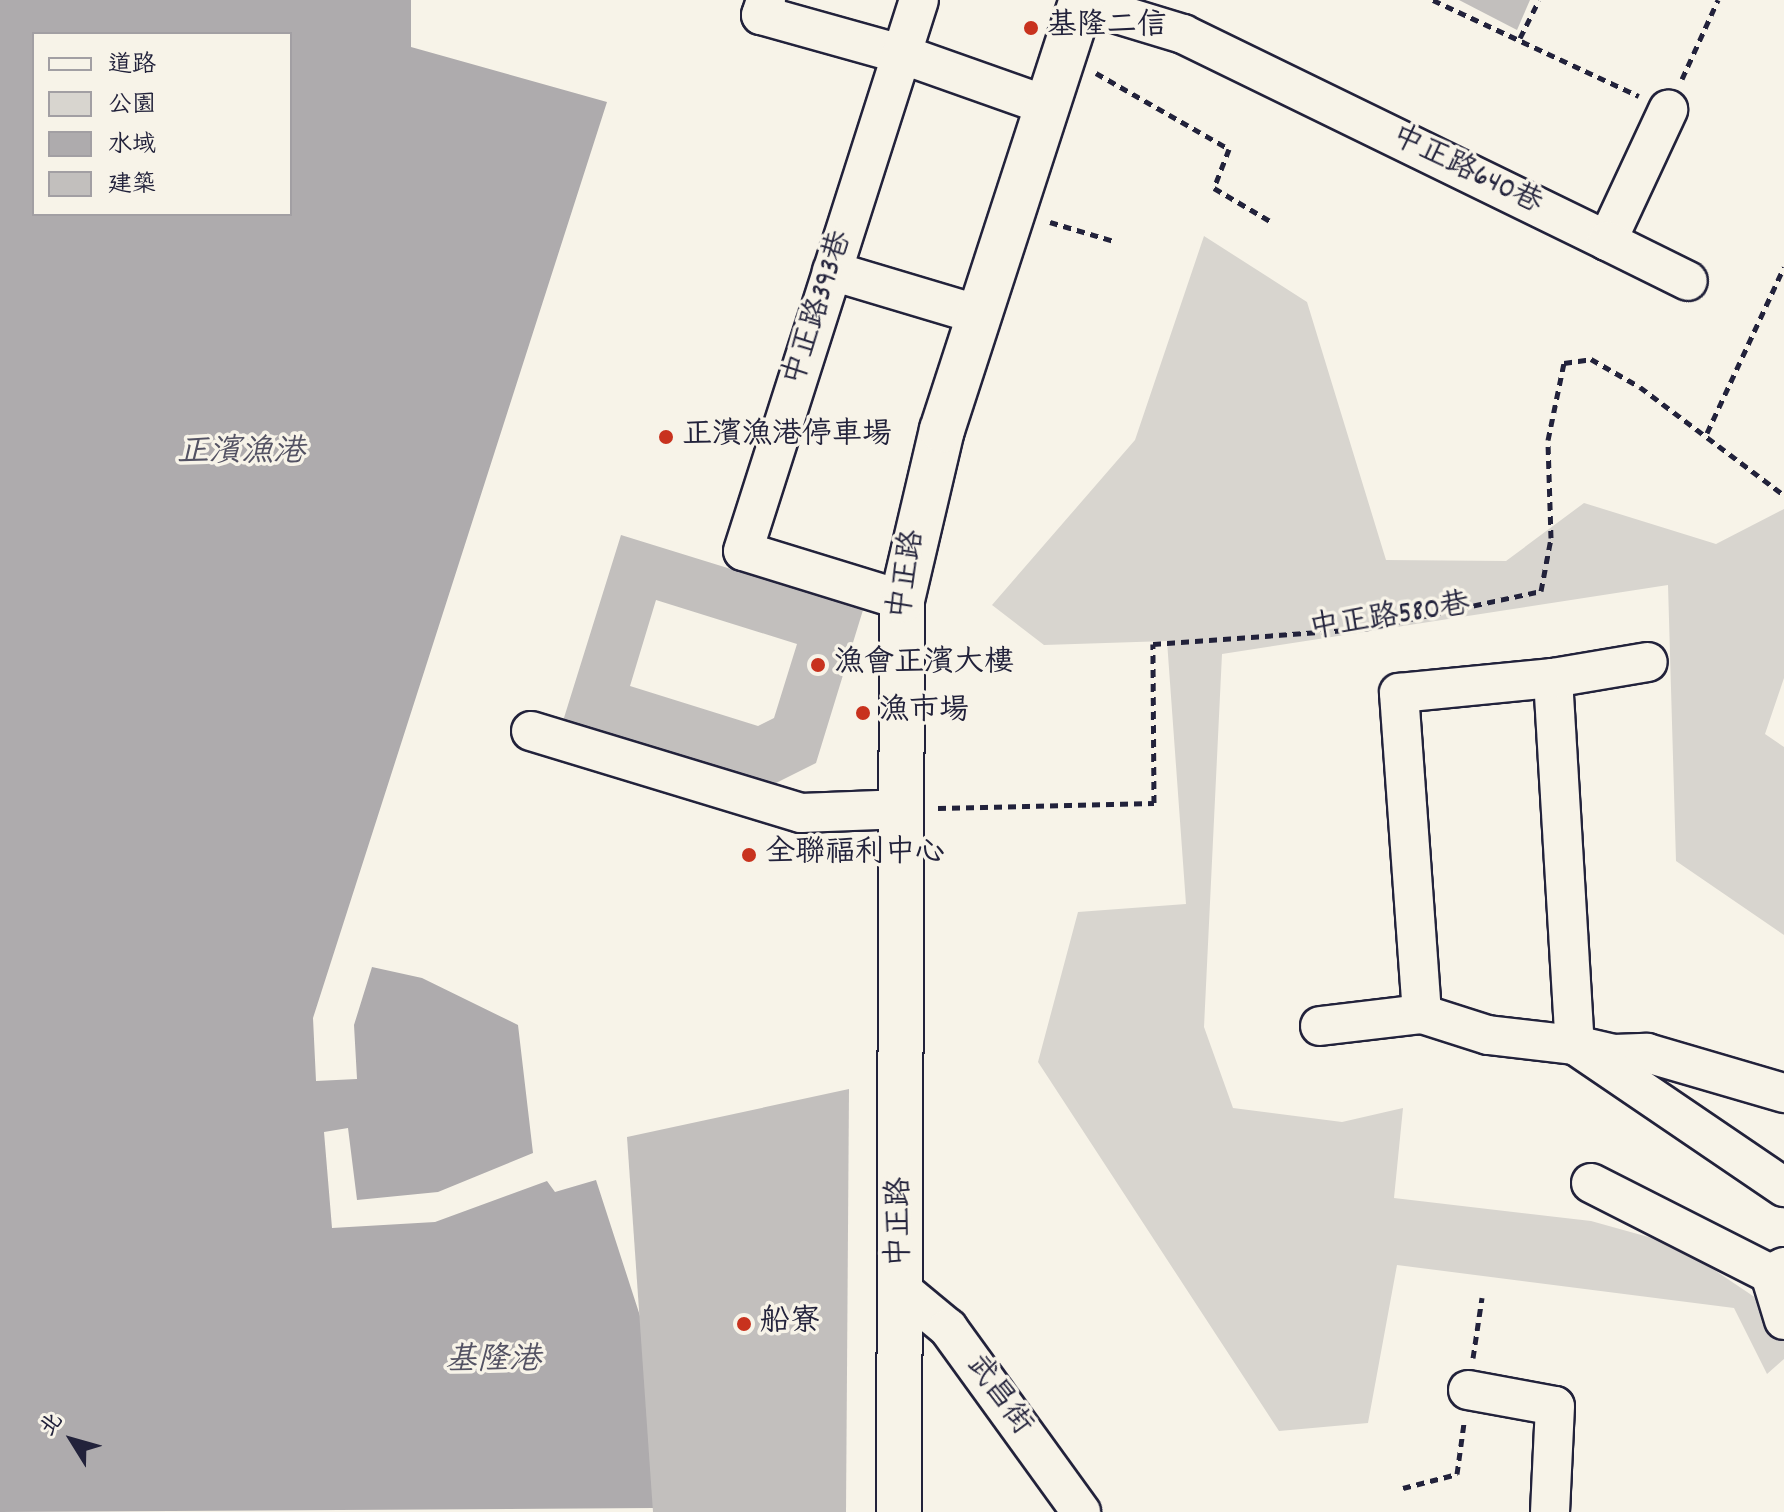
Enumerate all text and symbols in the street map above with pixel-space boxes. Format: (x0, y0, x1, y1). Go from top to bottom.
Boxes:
place label: 基隆二信 (1047, 10, 1167, 46)
marker: 基隆二信 (1022, 19, 1040, 37)
legend (32, 32, 292, 216)
text: 道路 (108, 49, 156, 83)
text: 公園 (108, 89, 156, 123)
street label: 中正路640巷 (1385, 120, 1547, 224)
text: 水域 (108, 129, 156, 163)
text: 建築 (108, 169, 156, 203)
street label: 中正路393巷 (778, 227, 862, 391)
place label: 正濱漁港停車場 (682, 419, 892, 455)
marker: 正濱漁港停車場 (657, 428, 675, 446)
water label: 正濱漁港 (177, 435, 305, 473)
street label: 中正路 (884, 528, 934, 622)
street label: 中正路580巷 (1307, 589, 1473, 649)
place label: 漁會正濱大樓 (834, 647, 1014, 683)
marker: 漁會正濱大樓 (809, 656, 827, 674)
place label: 漁市場 (879, 695, 969, 731)
marker: 漁市場 (854, 704, 872, 722)
place label: 全聯福利中心 (765, 837, 945, 873)
marker: 全聯福利中心 (740, 846, 758, 864)
street label: 中正路 (884, 1177, 920, 1267)
place label: 船寮 (760, 1306, 820, 1342)
marker: 船寮 (735, 1315, 753, 1333)
water label: 基隆港 (445, 1343, 541, 1381)
street label: 武昌街 (956, 1349, 1038, 1443)
north arrow (32, 1400, 112, 1480)
text: 北 (33, 1407, 71, 1443)

